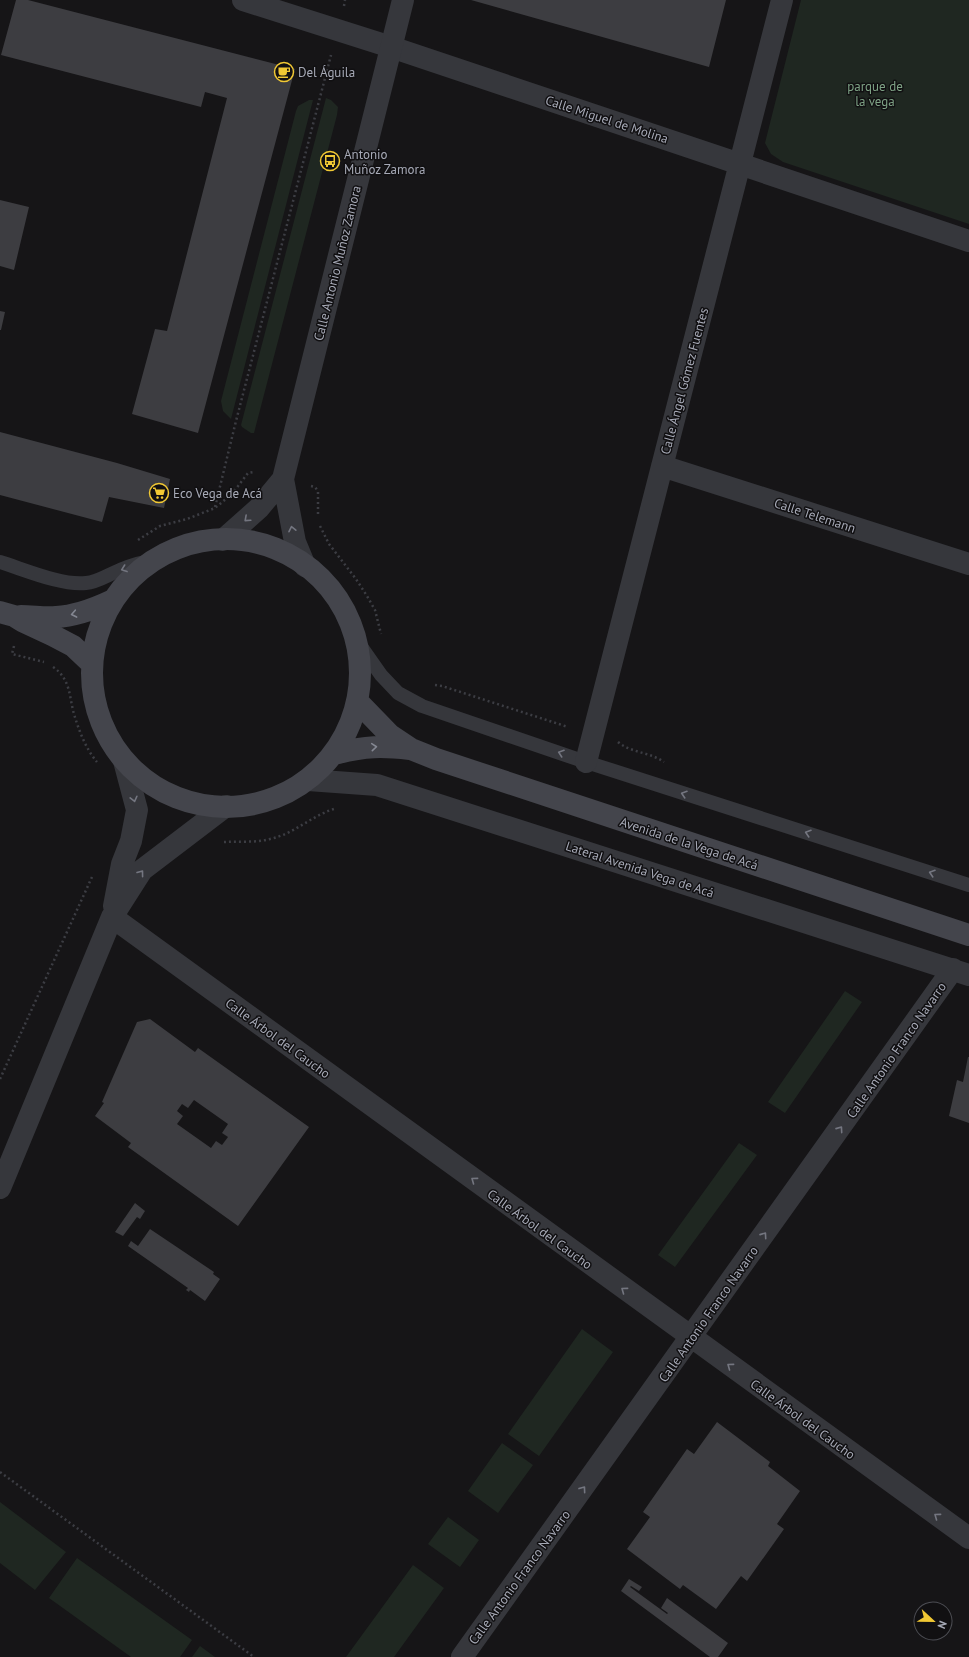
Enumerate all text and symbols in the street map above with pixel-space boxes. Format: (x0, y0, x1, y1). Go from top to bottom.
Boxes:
cafe icon: Del Águila (273, 61, 295, 83)
place label: Del Águila (298, 64, 355, 81)
park label: parque de la vega (847, 78, 903, 110)
street label: Calle Miguel de Molina (543, 92, 670, 147)
place label: Antonio Muñoz Zamora (344, 146, 425, 178)
bus stop icon: Antonio Muñoz Zamora (319, 150, 341, 172)
street label: Calle Antonio Muñoz Zamora (310, 184, 365, 342)
street label: Calle Ángel Gómez Fuentes (657, 306, 712, 456)
supermarket icon: Eco Vega de Acá (148, 482, 170, 504)
place label: Eco Vega de Acá (173, 485, 262, 502)
street label: Calle Telemann (772, 494, 858, 537)
one-way arrow (244, 514, 252, 521)
one-way arrow (288, 526, 296, 532)
one-way arrow (121, 564, 128, 572)
one-way arrow (71, 609, 78, 617)
one-way arrow (371, 742, 377, 751)
one-way arrow (557, 750, 564, 758)
one-way arrow (681, 790, 688, 798)
one-way arrow (129, 795, 138, 802)
street label: Avenida de la Vega de Acá (618, 813, 760, 874)
one-way arrow (805, 829, 812, 838)
street label: Lateral Avenida Vega de Acá (564, 837, 716, 901)
one-way arrow (929, 869, 936, 878)
one-way arrow (136, 871, 143, 878)
street label: Calle Antonio Franco Navarro (843, 979, 950, 1122)
street label: Calle Árbol del Caucho (222, 995, 334, 1082)
one-way arrow (835, 1126, 843, 1133)
one-way arrow (471, 1178, 478, 1185)
street label: Calle Árbol del Caucho (484, 1186, 596, 1273)
one-way arrow (759, 1232, 767, 1239)
street label: Calle Antonio Franco Navarro (655, 1243, 762, 1386)
one-way arrow (622, 1288, 629, 1295)
one-way arrow (727, 1364, 734, 1371)
street label: Calle Árbol del Caucho (747, 1376, 859, 1463)
one-way arrow (578, 1486, 586, 1493)
street label: Calle Antonio Franco Navarro (465, 1507, 574, 1648)
one-way arrow (935, 1514, 942, 1521)
north arrow (913, 1601, 953, 1641)
text: N (934, 1619, 950, 1631)

